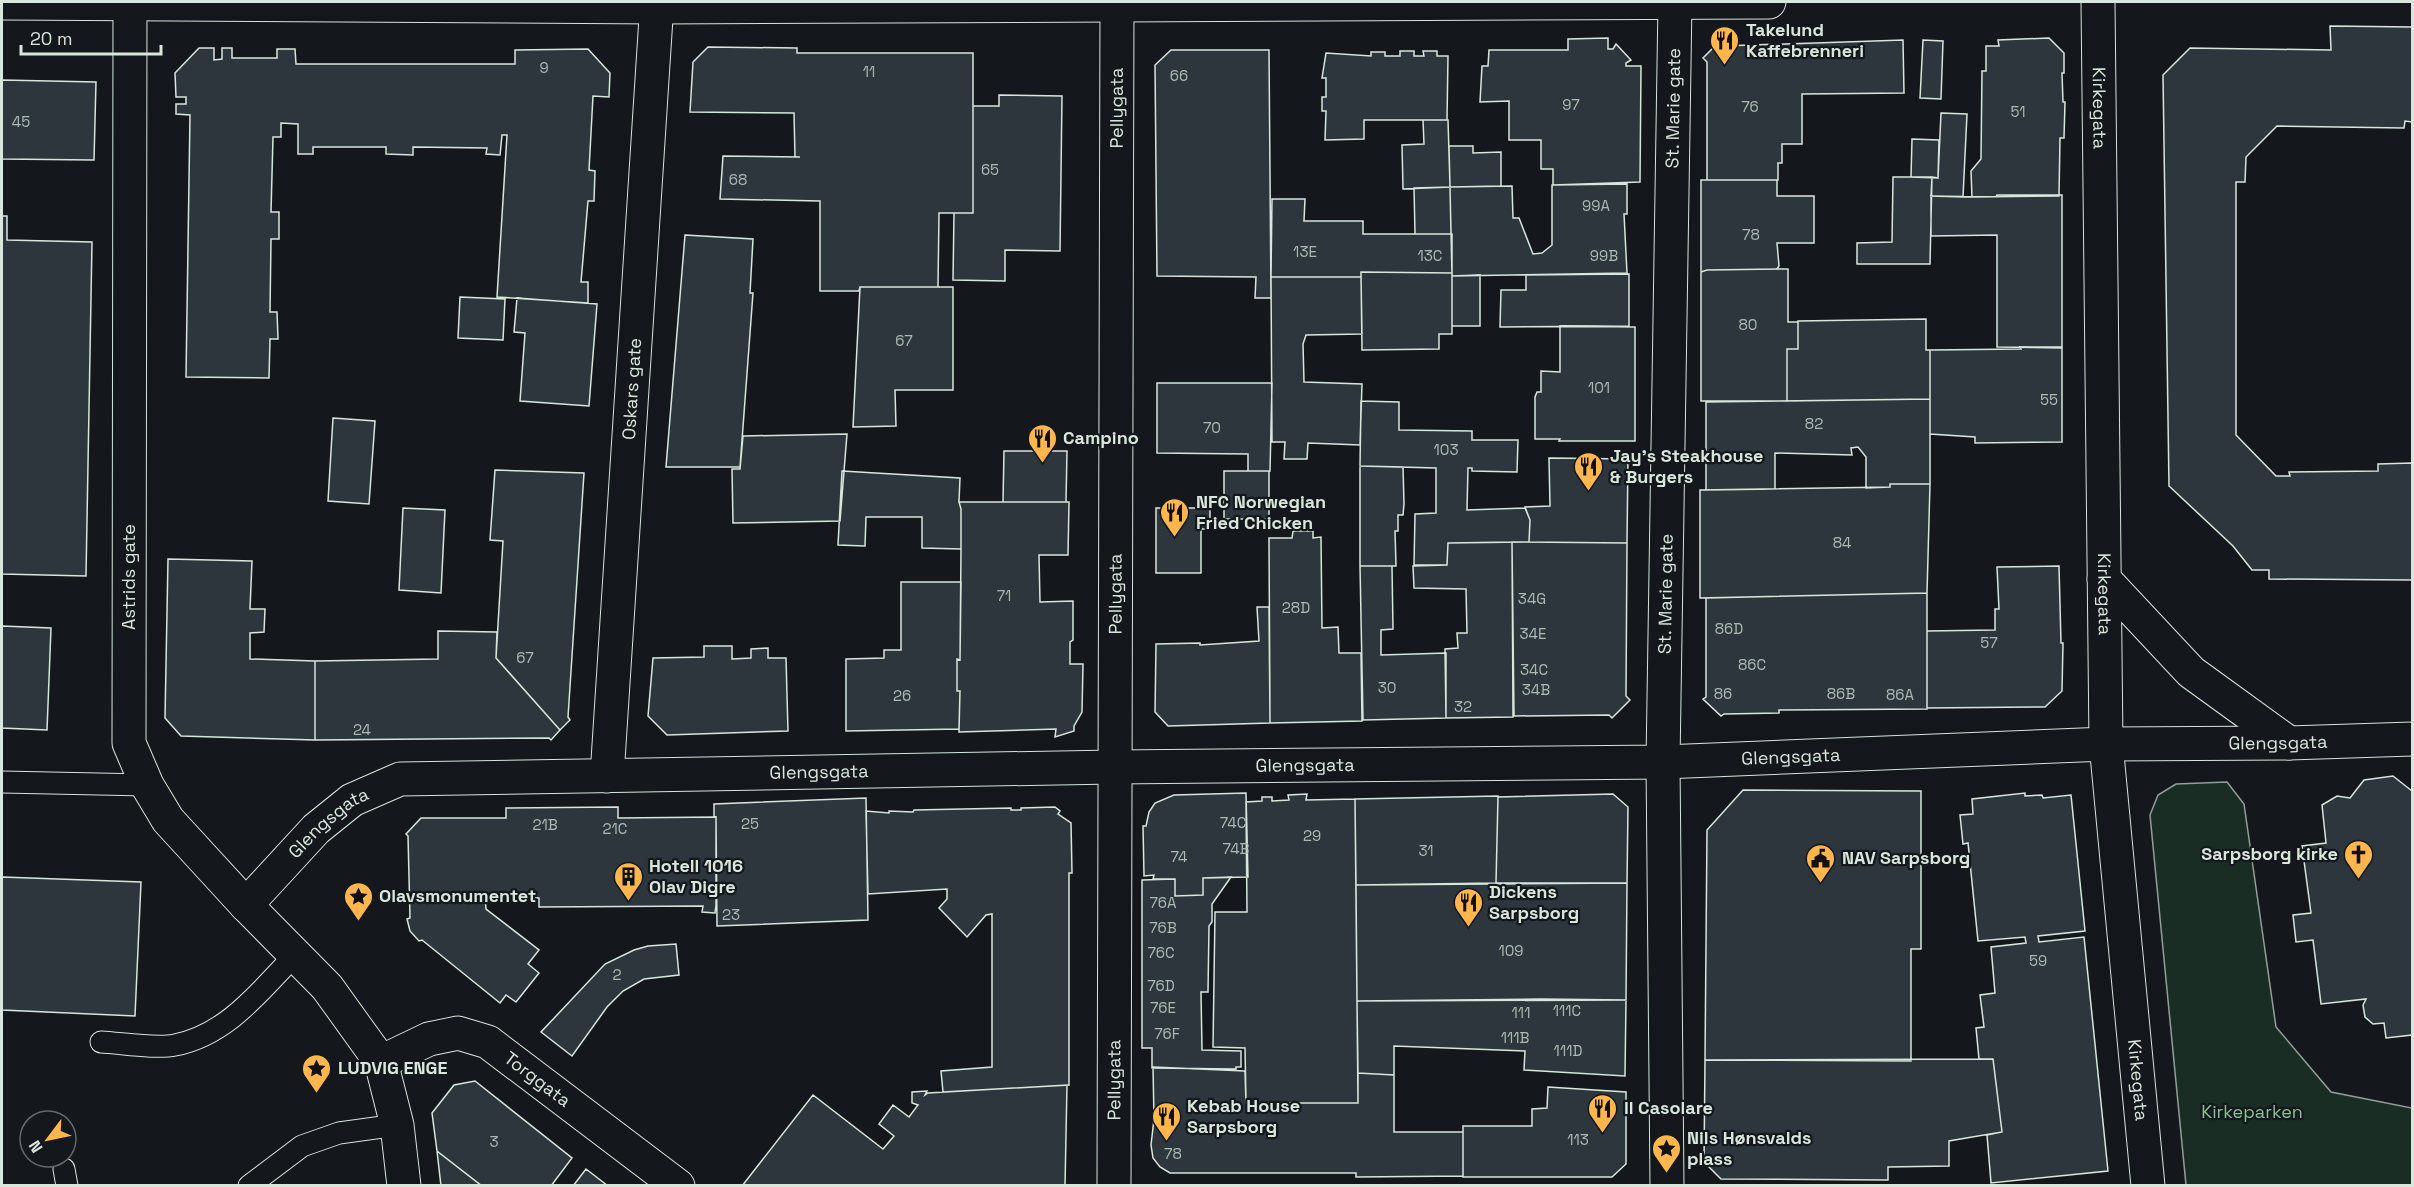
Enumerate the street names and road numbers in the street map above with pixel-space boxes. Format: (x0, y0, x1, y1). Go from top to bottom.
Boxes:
street label: St. Marie gate (1660, 48, 1685, 168)
street label: Pellygata (1105, 67, 1128, 149)
street label: Kirkegata (2088, 67, 2112, 149)
street label: Oskars gate (617, 337, 646, 440)
street label: Astrids gate (117, 524, 140, 630)
street label: St. Marie gate (1653, 534, 1678, 654)
street label: Pellygata (1103, 553, 1127, 635)
street label: Kirkegata (2093, 553, 2117, 635)
street label: Glengsgata (2228, 730, 2328, 754)
street label: Glengsgata (1741, 743, 1841, 770)
street label: Glengsgata (1255, 753, 1355, 777)
street label: Glengsgata (769, 759, 869, 784)
street label: Glengsgata (283, 782, 372, 863)
street label: Kirkegata (2123, 1038, 2154, 1122)
street label: Pellygata (1102, 1039, 1125, 1121)
street label: Torggata (500, 1046, 576, 1112)

